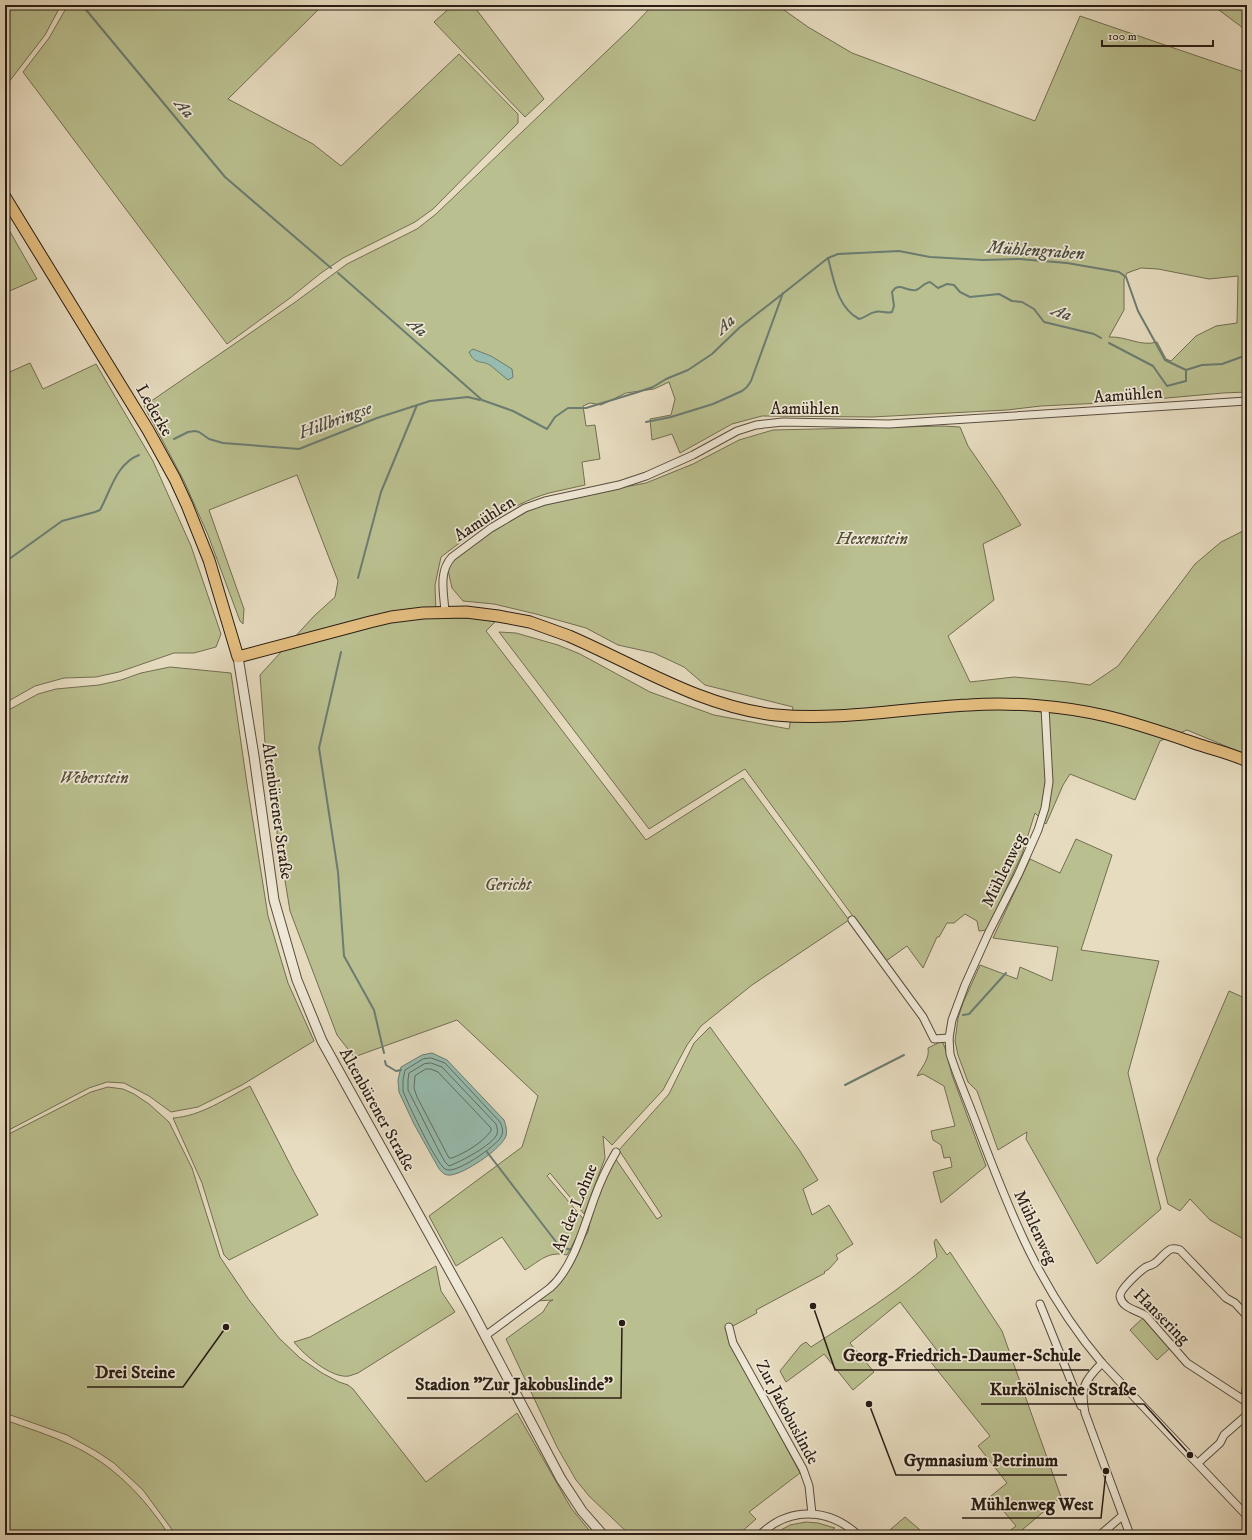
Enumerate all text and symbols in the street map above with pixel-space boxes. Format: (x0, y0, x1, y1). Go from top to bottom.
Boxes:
scale bar (1102, 22, 1213, 48)
text: 100 m (1108, 29, 1137, 44)
water label: Aa (168, 92, 199, 123)
water label: Mühlengraben (984, 236, 1085, 265)
water label: Aa (1047, 298, 1075, 327)
water label: Aa (710, 310, 740, 341)
water label: Aa (401, 312, 432, 343)
street label: Lederke (131, 381, 178, 440)
street label: Aamühlen (1093, 382, 1163, 408)
water label: Hillbringse (295, 397, 376, 445)
street label: Aamühlen (771, 398, 840, 420)
street label: Aamühlen (450, 491, 519, 547)
park label: Hexenstein (835, 528, 908, 550)
street label: Altenbürener Straße (257, 741, 297, 881)
park label: Weberstein (59, 767, 129, 789)
street label: Mühlenweg (977, 829, 1032, 911)
park label: Gericht (485, 874, 533, 896)
street label: Altenbürener Straße (334, 1044, 420, 1175)
street label: An der Lohne (547, 1161, 603, 1256)
street label: Mühlenweg (1008, 1187, 1062, 1269)
street label: Hansering (1128, 1284, 1195, 1350)
callout: Georg-Friedrich-Daumer-Schule (835, 1340, 1089, 1370)
text: Georg-Friedrich-Daumer-Schule (843, 1345, 1082, 1367)
callout: Drei Steine (87, 1357, 183, 1387)
street label: Zur Jakobuslinde (750, 1357, 824, 1468)
text: Drei Steine (95, 1362, 176, 1384)
callout: Stadion "Zur Jakobuslinde" (407, 1368, 621, 1398)
text: Stadion "Zur Jakobuslinde" (415, 1374, 613, 1396)
callout: Kurkölnische Straße (981, 1374, 1144, 1404)
text: Kurkölnische Straße (989, 1379, 1137, 1401)
callout: Gymnasium Petrinum (896, 1445, 1067, 1475)
text: Gymnasium Petrinum (904, 1450, 1059, 1472)
callout: Mühlenweg West (962, 1488, 1101, 1518)
text: Mühlenweg West (971, 1494, 1094, 1516)

